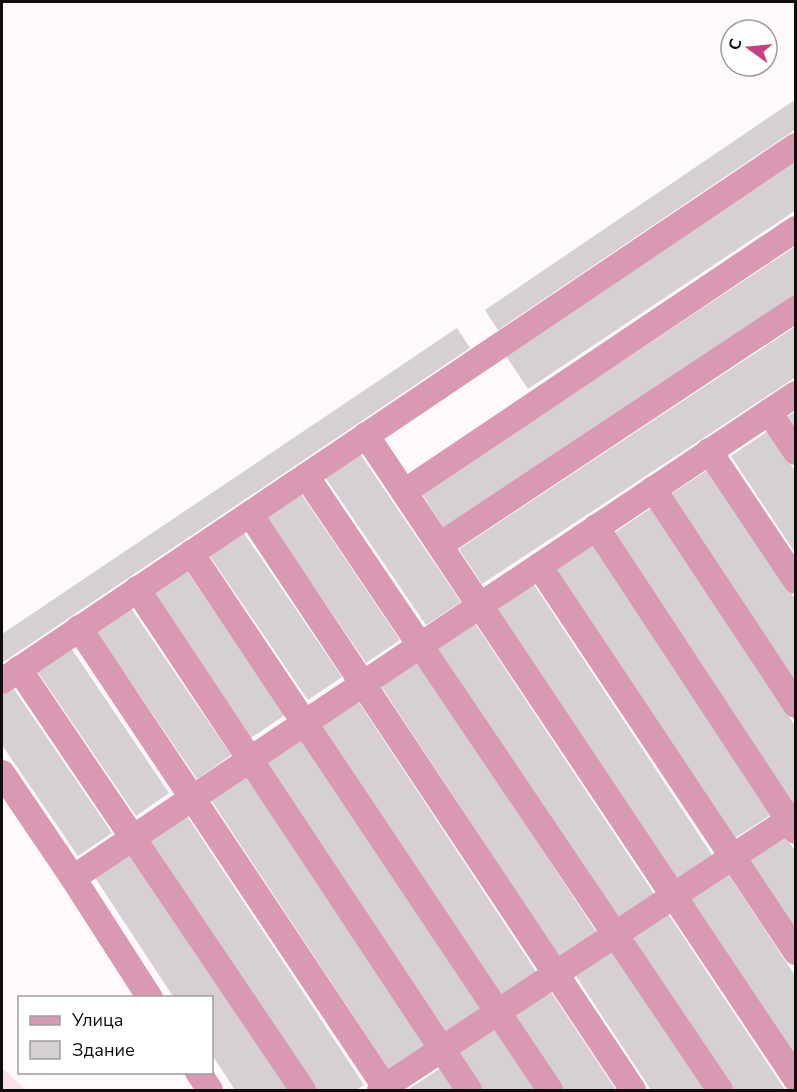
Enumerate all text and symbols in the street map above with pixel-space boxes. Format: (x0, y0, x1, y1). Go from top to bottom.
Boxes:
north arrow (719, 18, 779, 78)
text: С (723, 36, 748, 52)
legend (18, 996, 213, 1074)
text: Улица (71, 1008, 123, 1032)
text: Здание (72, 1038, 135, 1062)

